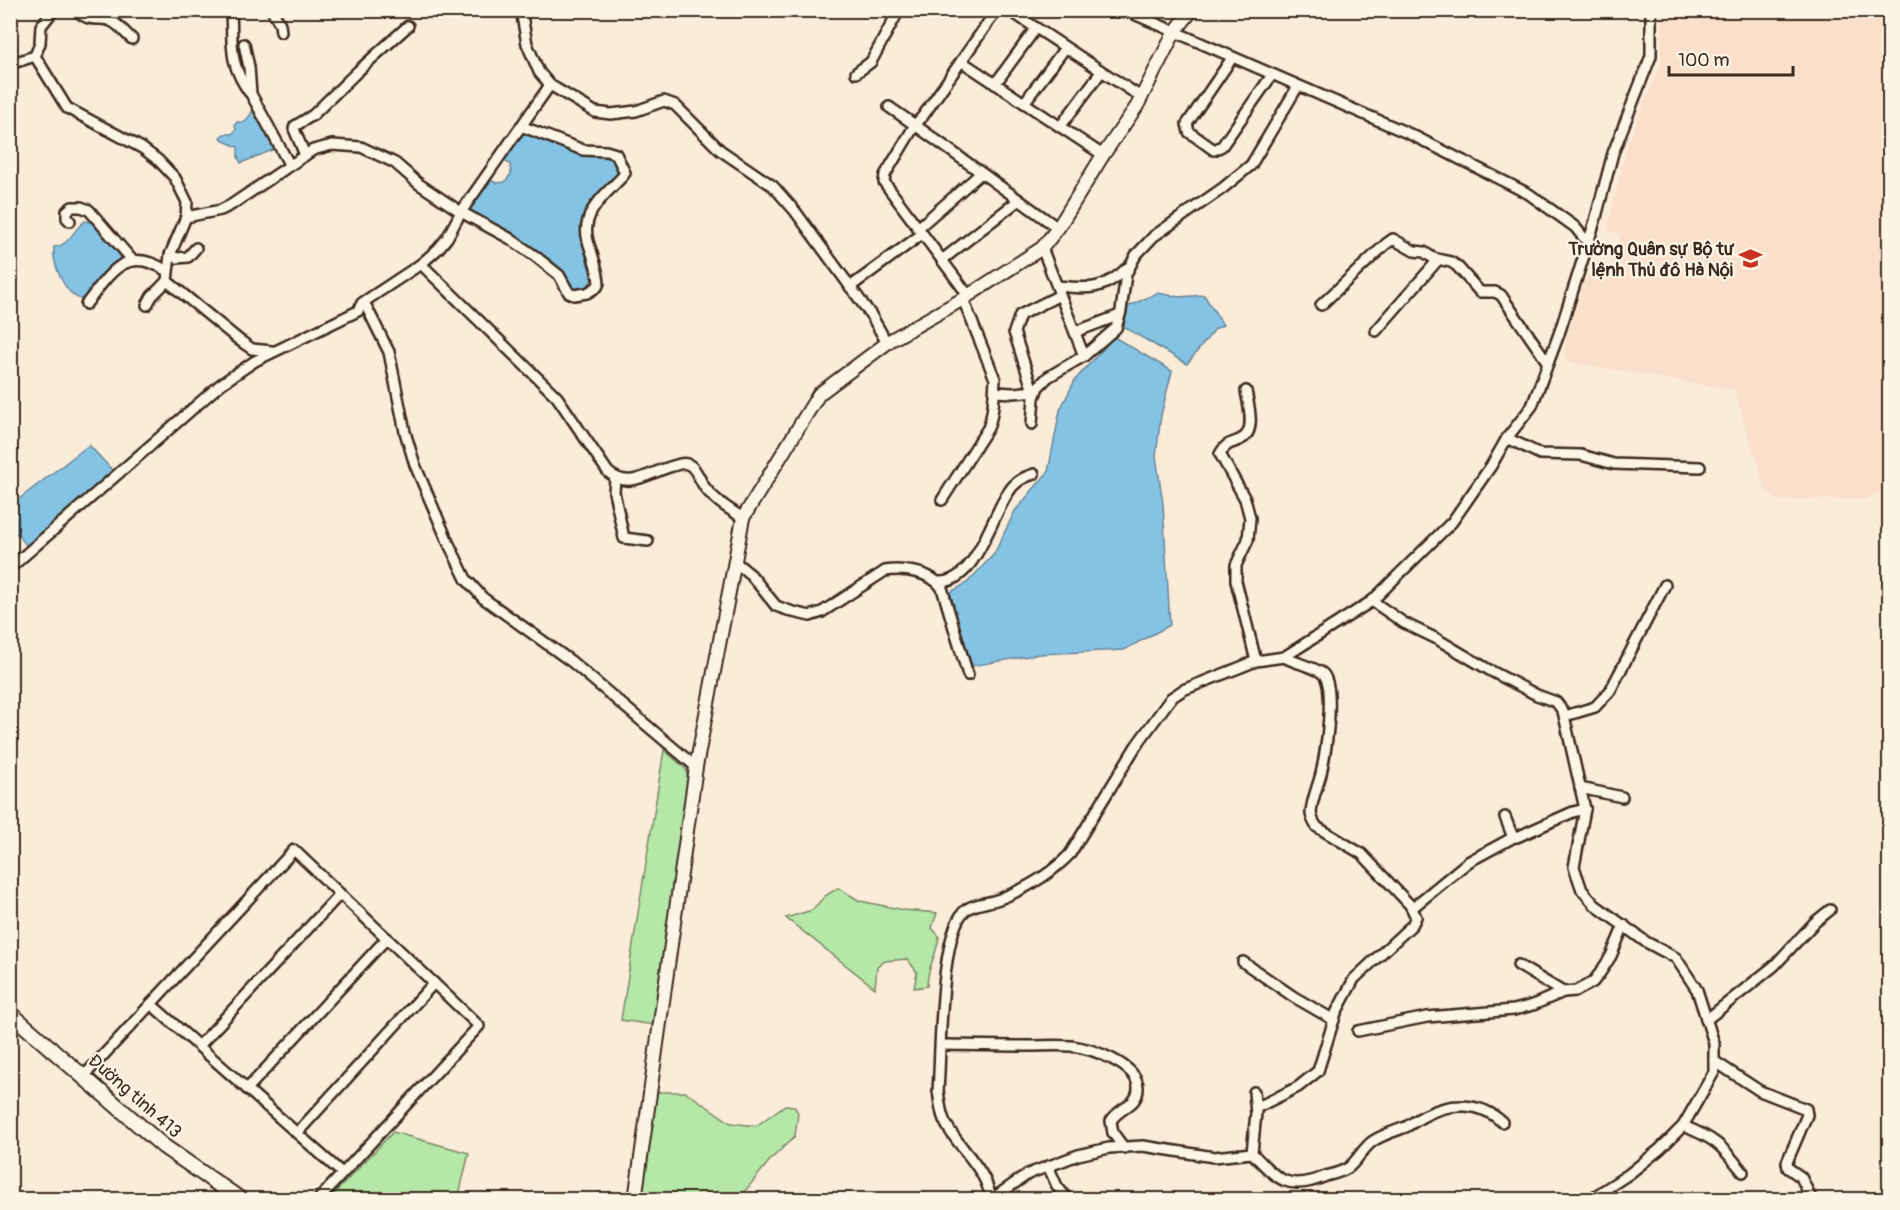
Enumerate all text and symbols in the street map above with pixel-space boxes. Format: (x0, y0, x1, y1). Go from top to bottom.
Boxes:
scale bar (1669, 39, 1794, 77)
text: 100 m (1678, 49, 1730, 72)
place label: Trường Quân sự Bộ tư lệnh Thủ đô Hà Nội (1567, 238, 1735, 282)
school or university icon: Trường Quân sự Bộ tư lệnh Thủ đô Hà Nội (1738, 246, 1764, 272)
street label: Đường tỉnh 413 (83, 1049, 186, 1143)

